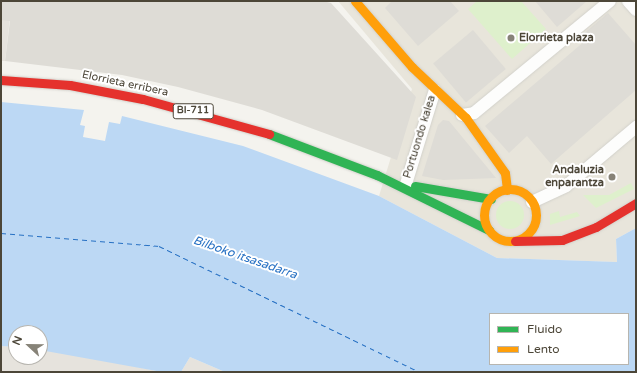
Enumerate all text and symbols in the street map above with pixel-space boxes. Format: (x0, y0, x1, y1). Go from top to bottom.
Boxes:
place label: Elorrieta plaza (519, 31, 594, 45)
marker: Elorrieta plaza (506, 33, 516, 43)
street label: Elorrieta erribera (81, 68, 169, 100)
street label: Portuondo kalea (401, 94, 439, 180)
road number: BI-711 (172, 103, 214, 119)
place label: Andaluzia enparantza (545, 164, 604, 190)
marker: Andaluzia enparantza (607, 172, 617, 182)
water label: Bilboko itsasadarra (191, 233, 299, 283)
legend (489, 313, 629, 365)
text: Fluido (527, 322, 562, 336)
north arrow (8, 325, 48, 365)
text: N (10, 334, 25, 347)
text: Lento (527, 342, 560, 356)

